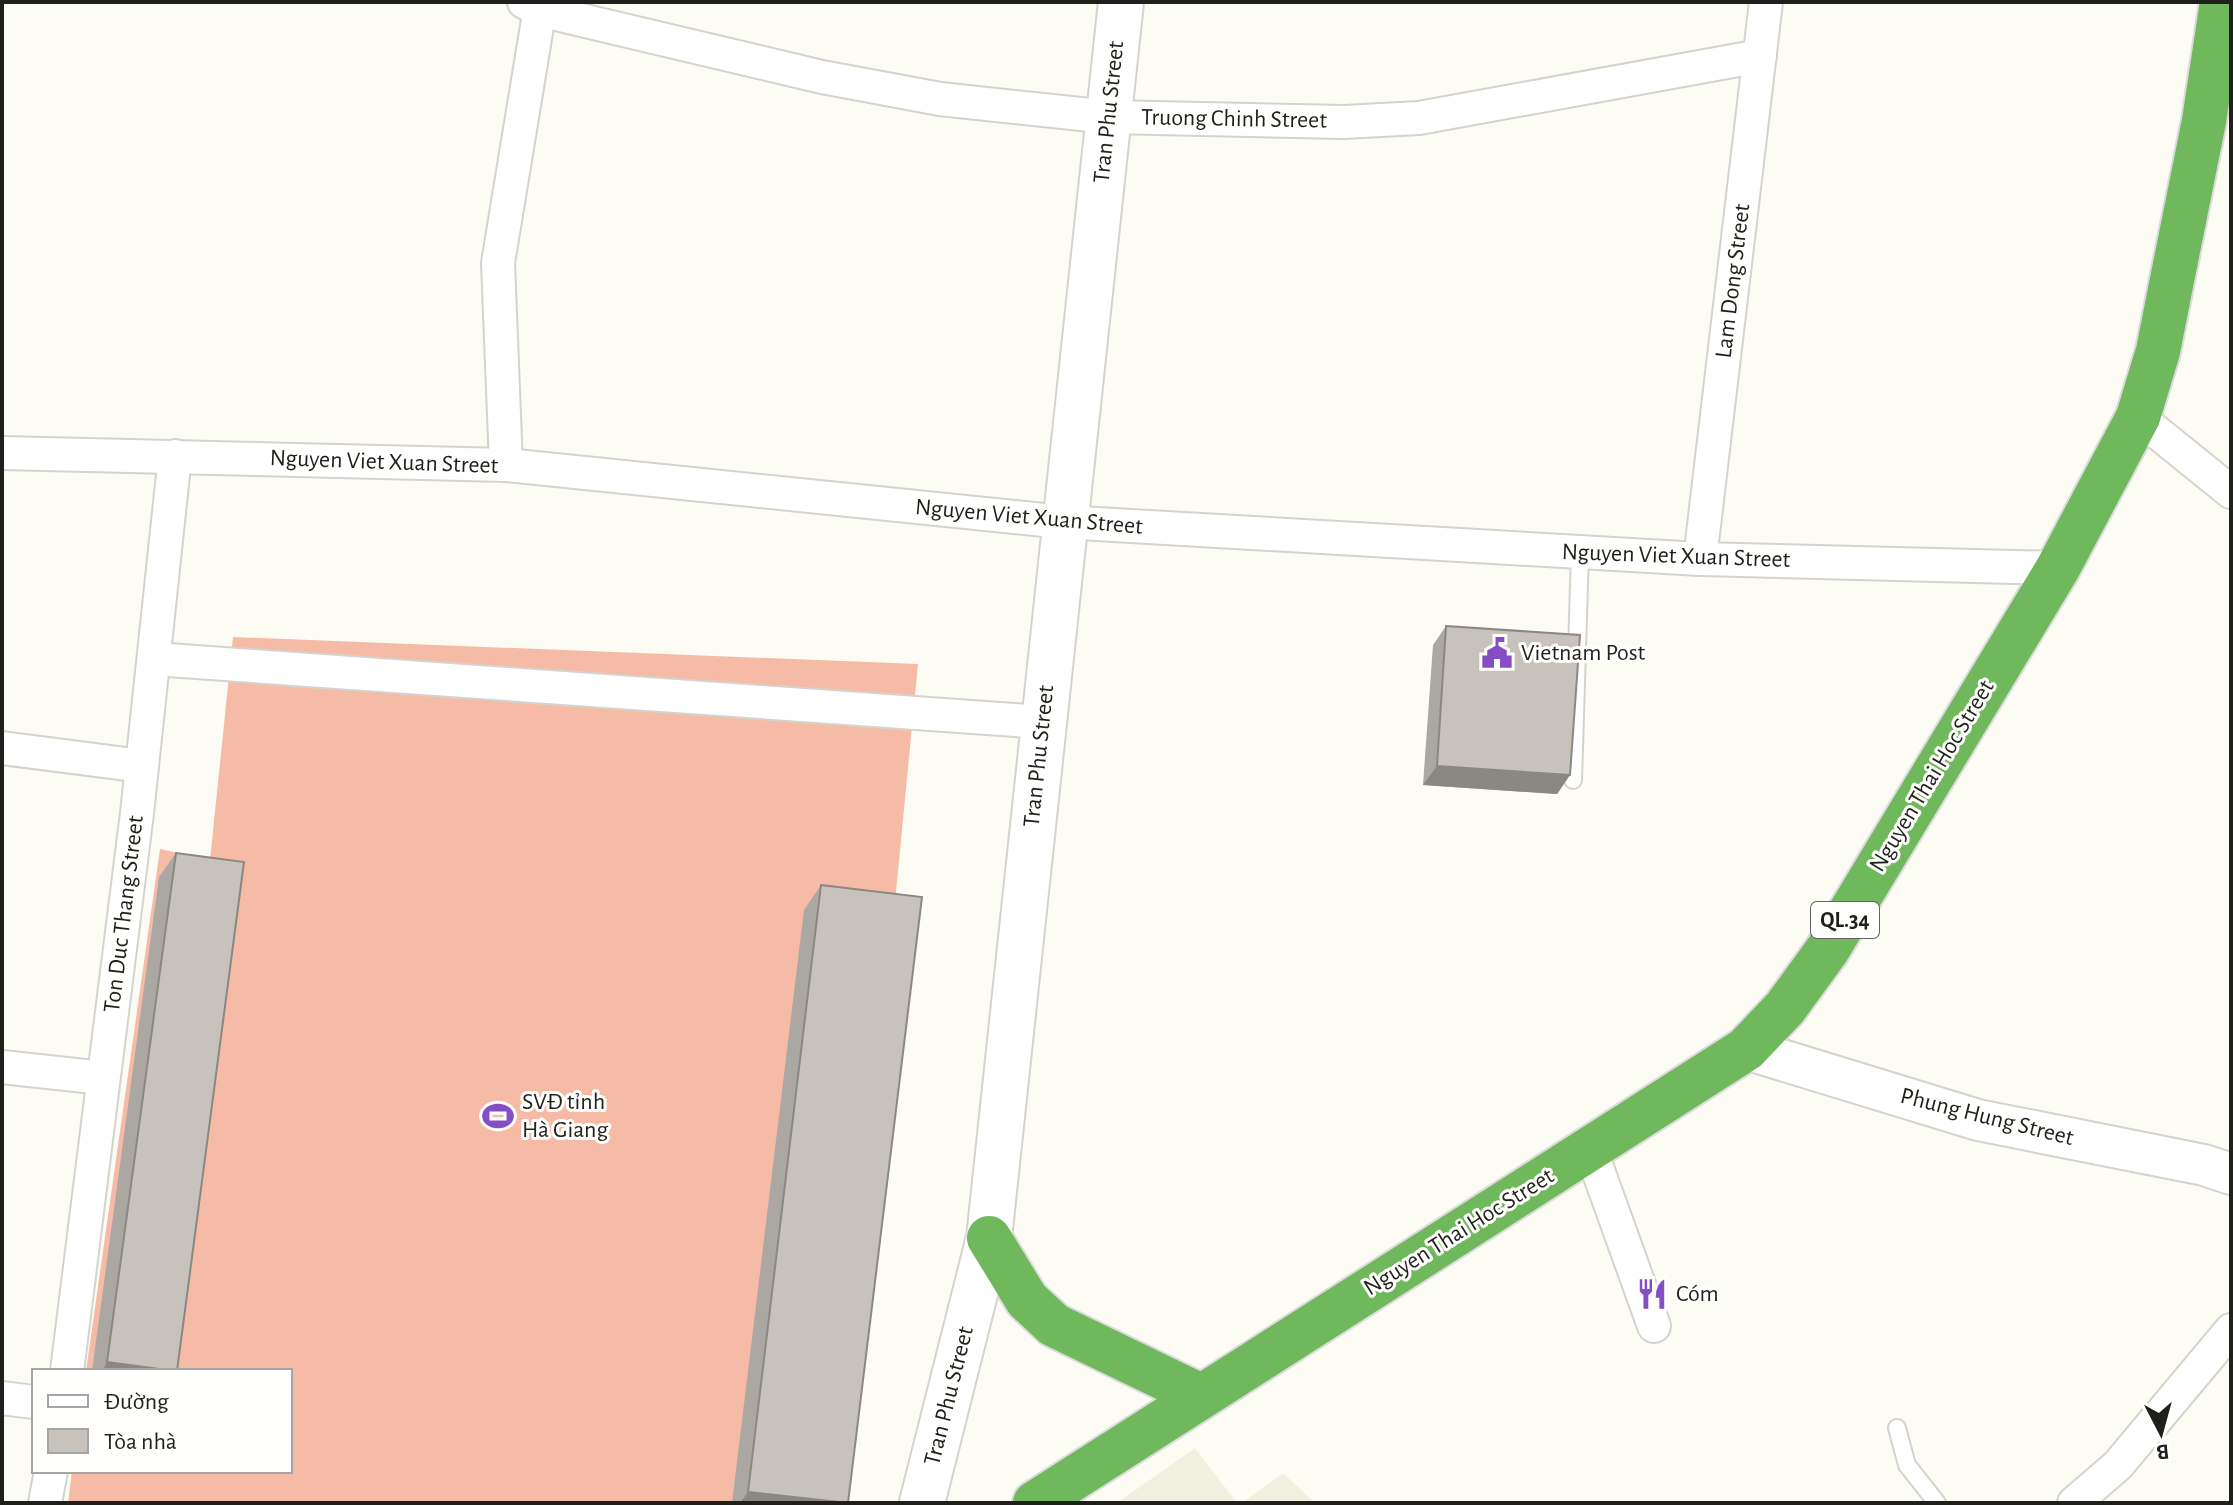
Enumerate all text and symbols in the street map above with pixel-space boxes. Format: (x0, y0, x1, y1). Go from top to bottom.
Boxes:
street label: Tran Phu Street (1090, 40, 1128, 184)
street label: Truong Chinh Street (1141, 105, 1327, 133)
street label: Lam Dong Street (1712, 202, 1754, 360)
street label: Nguyen Viet Xuan Street (269, 446, 499, 478)
street label: Nguyen Viet Xuan Street (914, 495, 1144, 539)
street label: Nguyen Viet Xuan Street (1561, 540, 1791, 572)
public building icon: Vietnam Post (1480, 636, 1514, 670)
place label: Vietnam Post (1521, 641, 1646, 665)
street label: Nguyen Thai Hoc Street (1865, 676, 1999, 876)
street label: Tran Phu Street (1020, 684, 1058, 828)
street label: Ton Duc Thang Street (100, 814, 148, 1014)
road number: QL.34 (1811, 902, 1879, 938)
street label: Phung Hung Street (1898, 1084, 2076, 1150)
place label: SVĐ tỉnh Hà Giang (522, 1090, 608, 1142)
sports icon: SVĐ tỉnh Hà Giang (481, 1099, 515, 1133)
street label: Nguyen Thai Hoc Street (1360, 1164, 1559, 1300)
restaurant icon: Cóm (1635, 1277, 1669, 1311)
place label: Cóm (1676, 1282, 1719, 1306)
street label: Tran Phu Street (920, 1324, 978, 1468)
legend (32, 1369, 292, 1473)
text: Đường (104, 1390, 169, 1414)
north arrow (2121, 1393, 2201, 1473)
text: Tòa nhà (104, 1430, 177, 1454)
text: B (2155, 1440, 2170, 1464)

